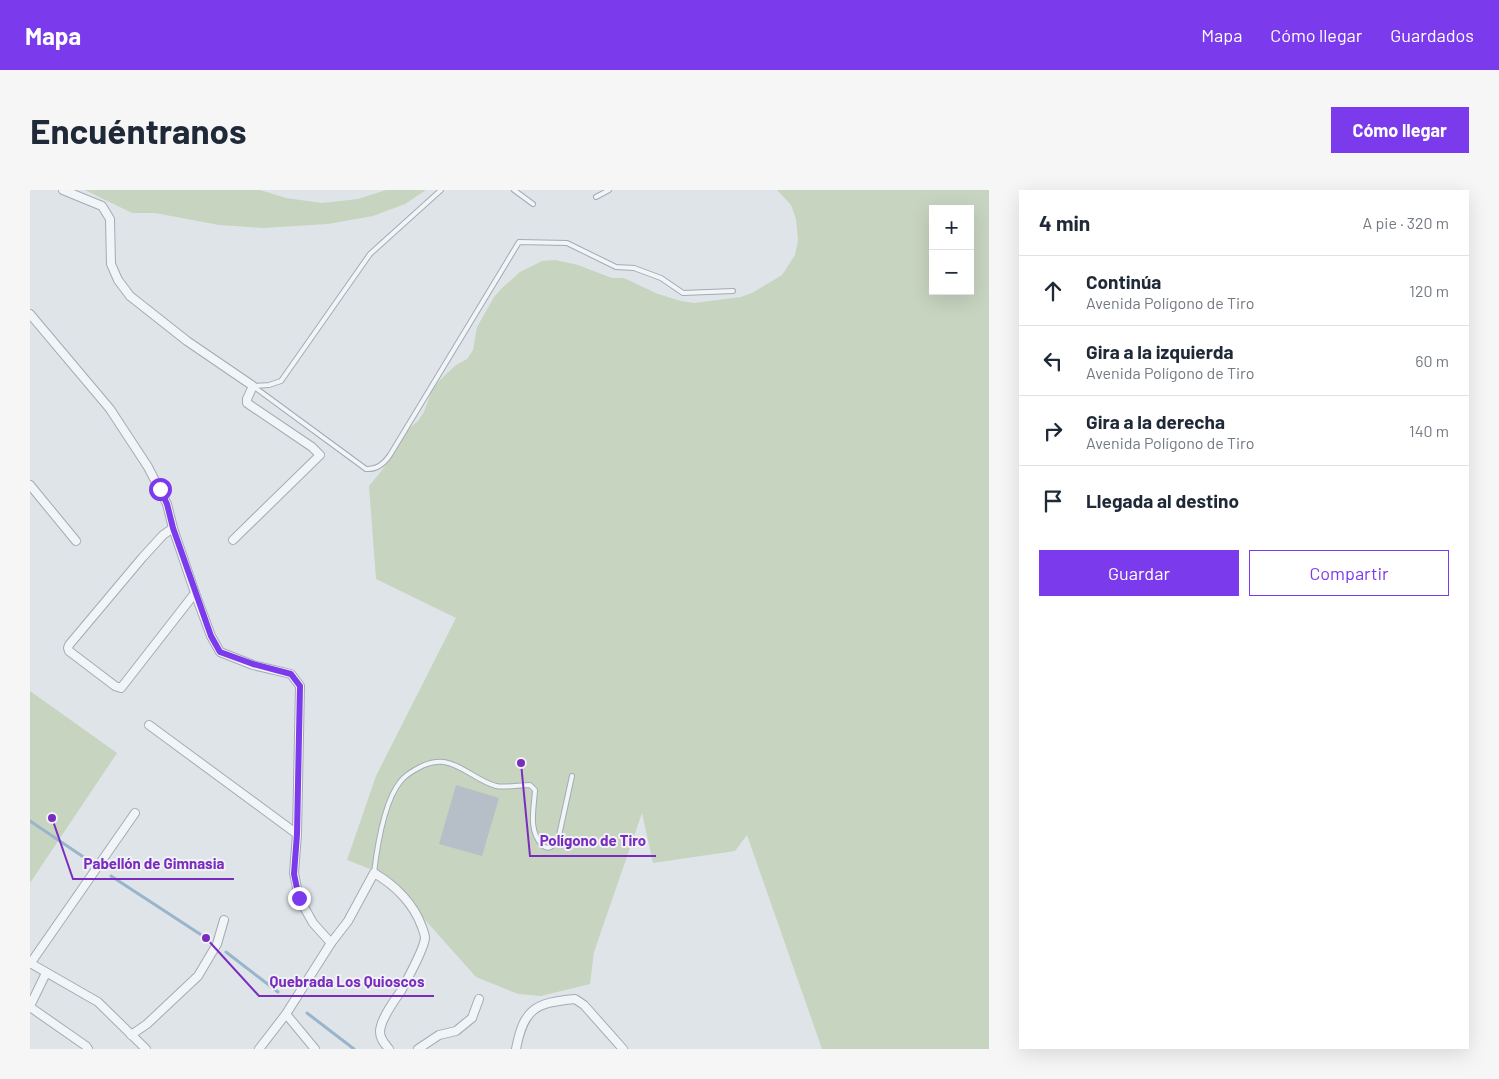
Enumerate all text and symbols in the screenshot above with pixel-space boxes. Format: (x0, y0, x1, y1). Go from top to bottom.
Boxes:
text: Mapa (25, 21, 81, 50)
text: Mapa (1201, 24, 1242, 46)
text: Cómo llegar (1270, 24, 1362, 46)
text: Guardados (1390, 24, 1474, 46)
button: Cómo llegar (1331, 107, 1469, 153)
text: Encuéntranos (30, 109, 247, 151)
map controls (929, 205, 974, 295)
button: + (929, 205, 974, 250)
text: 4 min (1039, 210, 1090, 235)
text: A pie · 320 m (1363, 213, 1449, 232)
button: − (929, 250, 974, 295)
text: Continúa (1086, 270, 1161, 293)
icon: ahead (1039, 277, 1067, 305)
text: 120 m (1409, 281, 1449, 300)
text: Avenida Polígono de Tiro (1086, 293, 1255, 312)
text: Gira a la izquierda (1086, 340, 1234, 363)
icon: left (1039, 347, 1067, 375)
text: 60 m (1415, 351, 1449, 370)
text: Avenida Polígono de Tiro (1086, 363, 1255, 382)
text: Gira a la derecha (1086, 410, 1225, 433)
icon: right (1039, 417, 1067, 445)
text: 140 m (1409, 421, 1449, 440)
text: Avenida Polígono de Tiro (1086, 433, 1255, 452)
route start (149, 478, 172, 501)
icon: arrive (1039, 487, 1067, 515)
text: Llegada al destino (1086, 489, 1239, 512)
button: Guardar (1039, 550, 1239, 596)
button: Compartir (1249, 550, 1449, 596)
callout: Polígono de Tiro (530, 826, 656, 856)
text: Polígono de Tiro (540, 831, 646, 849)
callout: Pabellón de Gimnasia (73, 849, 234, 879)
text: Pabellón de Gimnasia (84, 854, 224, 872)
route end (288, 887, 311, 910)
callout: Quebrada Los Quioscos (259, 966, 434, 996)
text: Quebrada Los Quioscos (270, 972, 425, 990)

